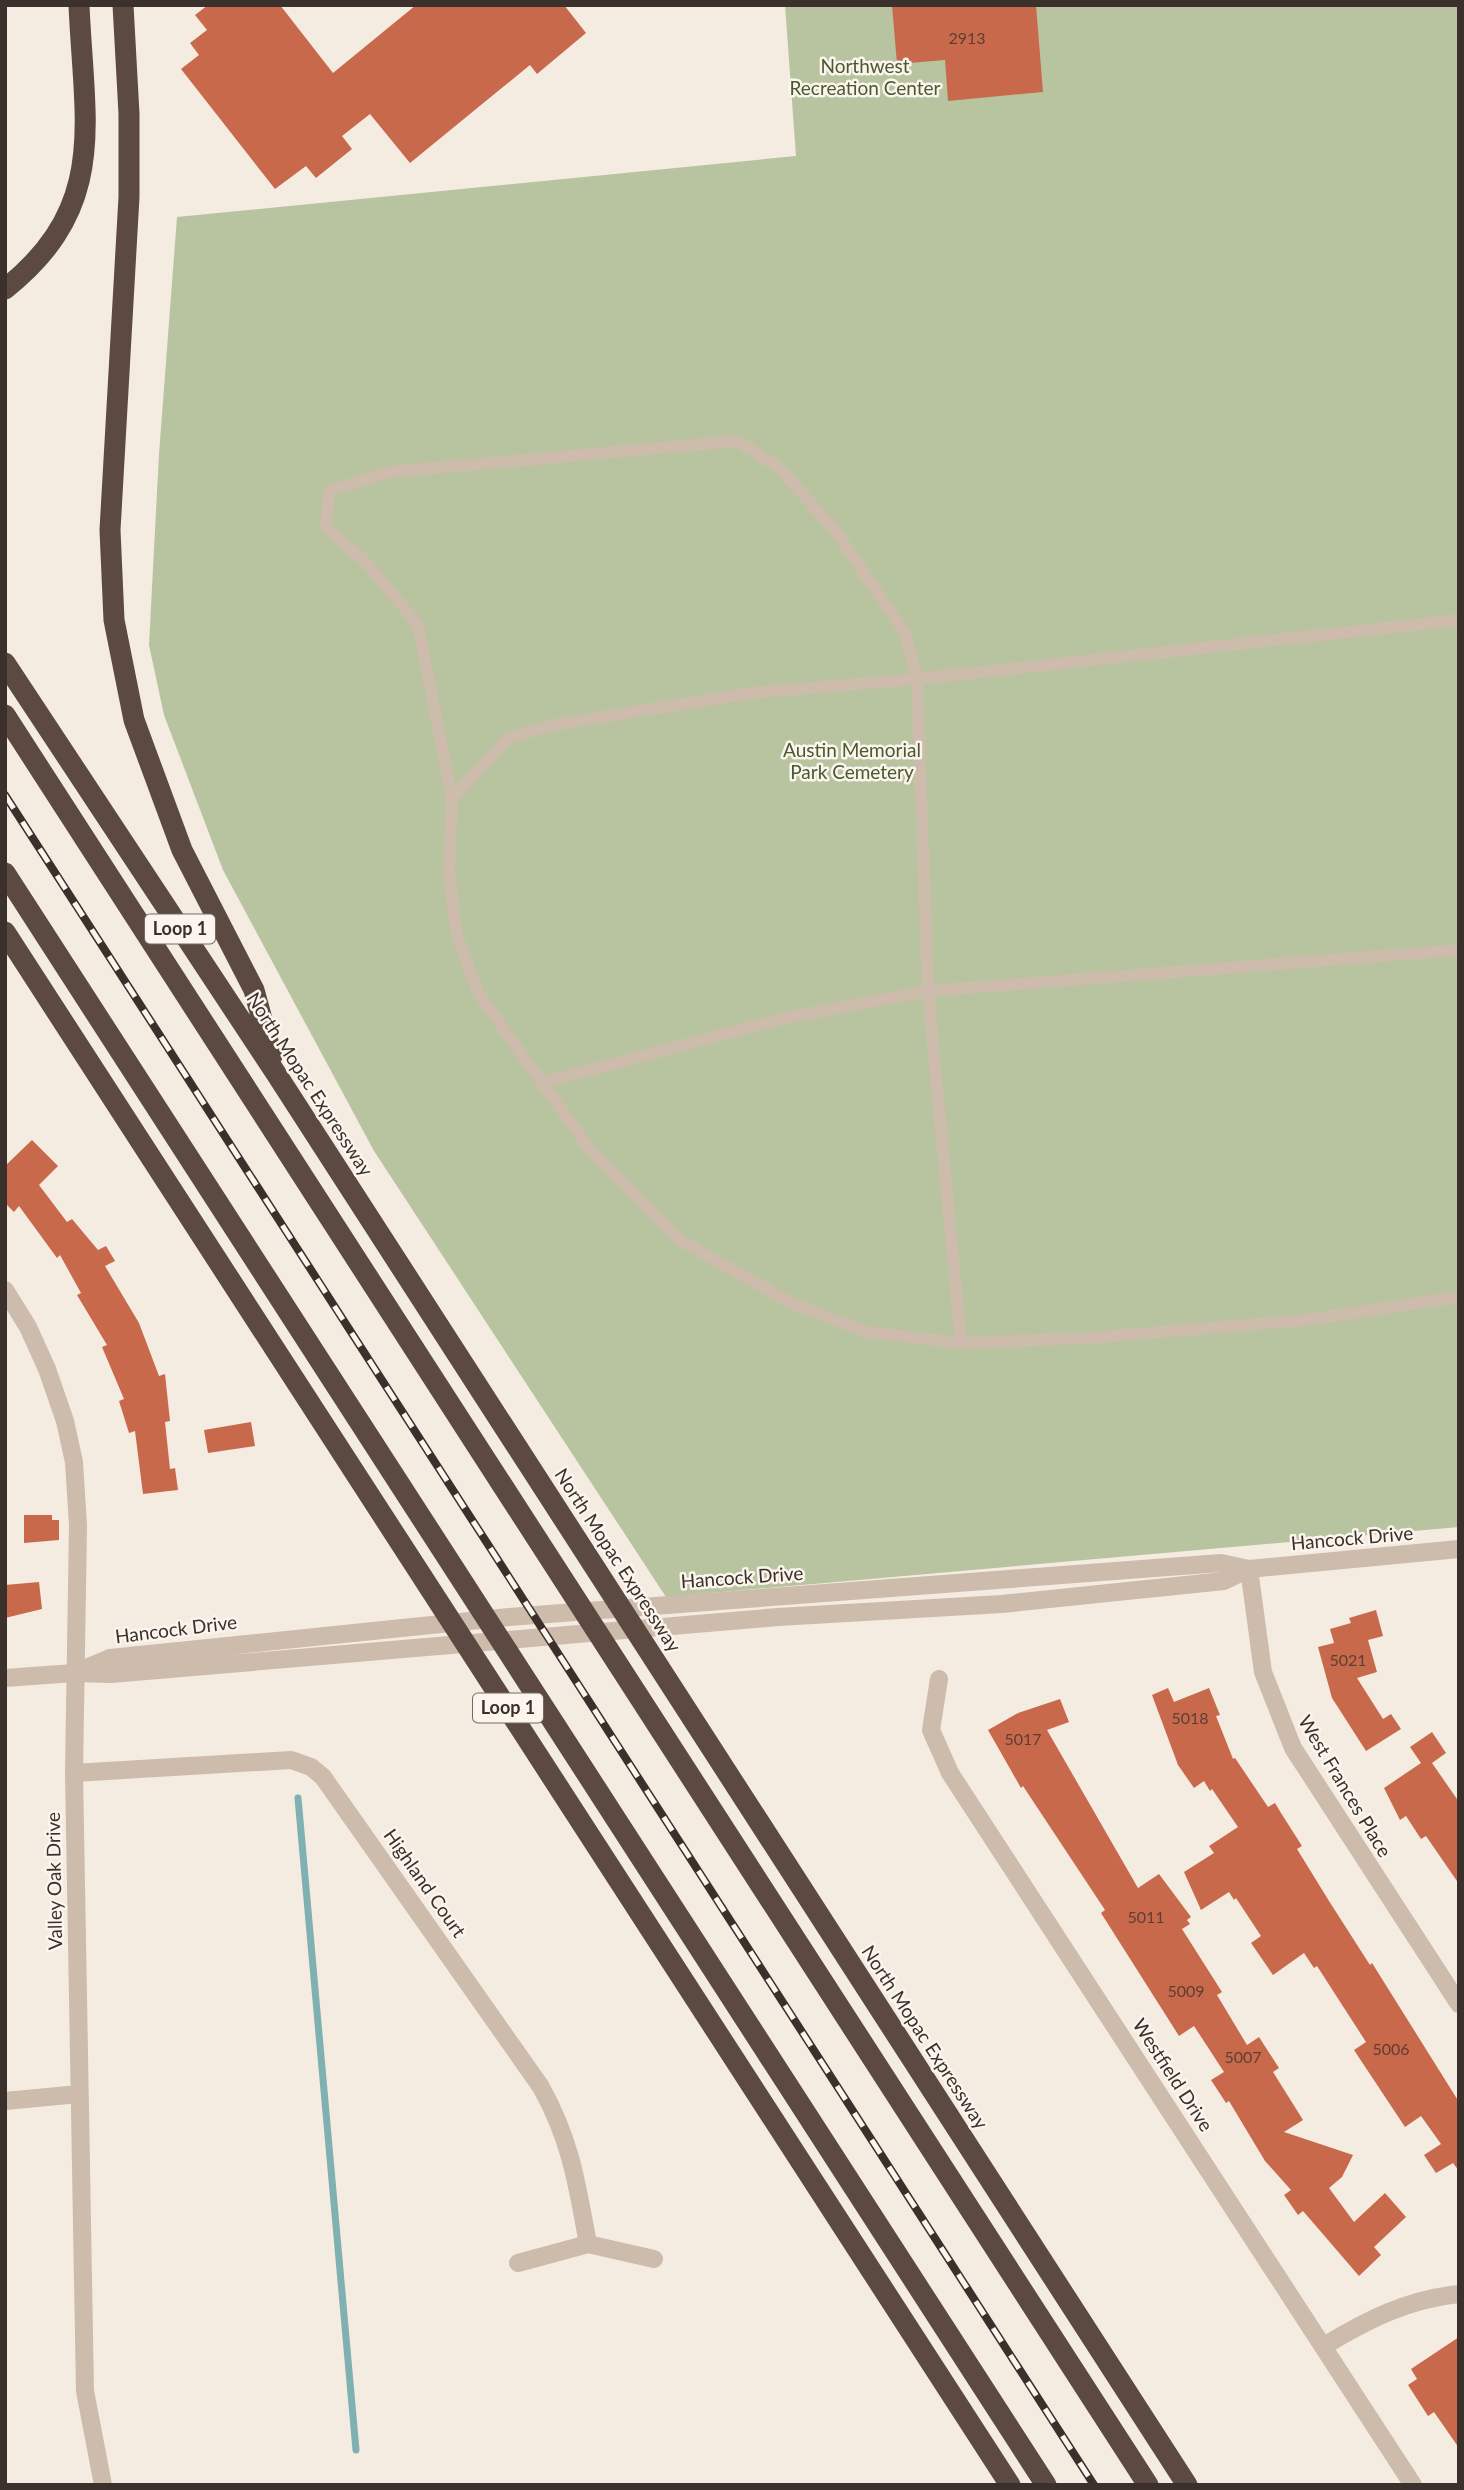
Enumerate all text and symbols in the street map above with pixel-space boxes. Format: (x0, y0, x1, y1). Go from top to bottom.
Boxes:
house number: 2913 (948, 28, 986, 47)
park label: Northwest Recreation Center (790, 54, 941, 99)
park label: Austin Memorial Park Cemetery (783, 738, 921, 783)
road number: Loop 1 (145, 914, 215, 944)
street label: North Mopac Expressway (242, 988, 379, 1180)
street label: North Mopac Expressway (550, 1464, 687, 1656)
street label: Hancock Drive (1290, 1521, 1414, 1554)
street label: Hancock Drive (680, 1561, 804, 1592)
street label: Hancock Drive (114, 1610, 238, 1647)
house number: 5021 (1329, 1650, 1367, 1669)
road number: Loop 1 (473, 1694, 543, 1722)
house number: 5018 (1171, 1708, 1209, 1727)
street label: West Frances Place (1294, 1711, 1397, 1861)
house number: 5017 (1004, 1729, 1042, 1748)
street label: Valley Oak Drive (41, 1812, 66, 1950)
street label: Highland Court (380, 1824, 471, 1941)
house number: 5011 (1127, 1907, 1165, 1926)
street label: North Mopac Expressway (857, 1941, 994, 2133)
house number: 5009 (1167, 1981, 1205, 2000)
street label: Westfield Drive (1128, 2014, 1218, 2135)
house number: 5006 (1372, 2039, 1410, 2058)
house number: 5007 (1224, 2047, 1262, 2066)

